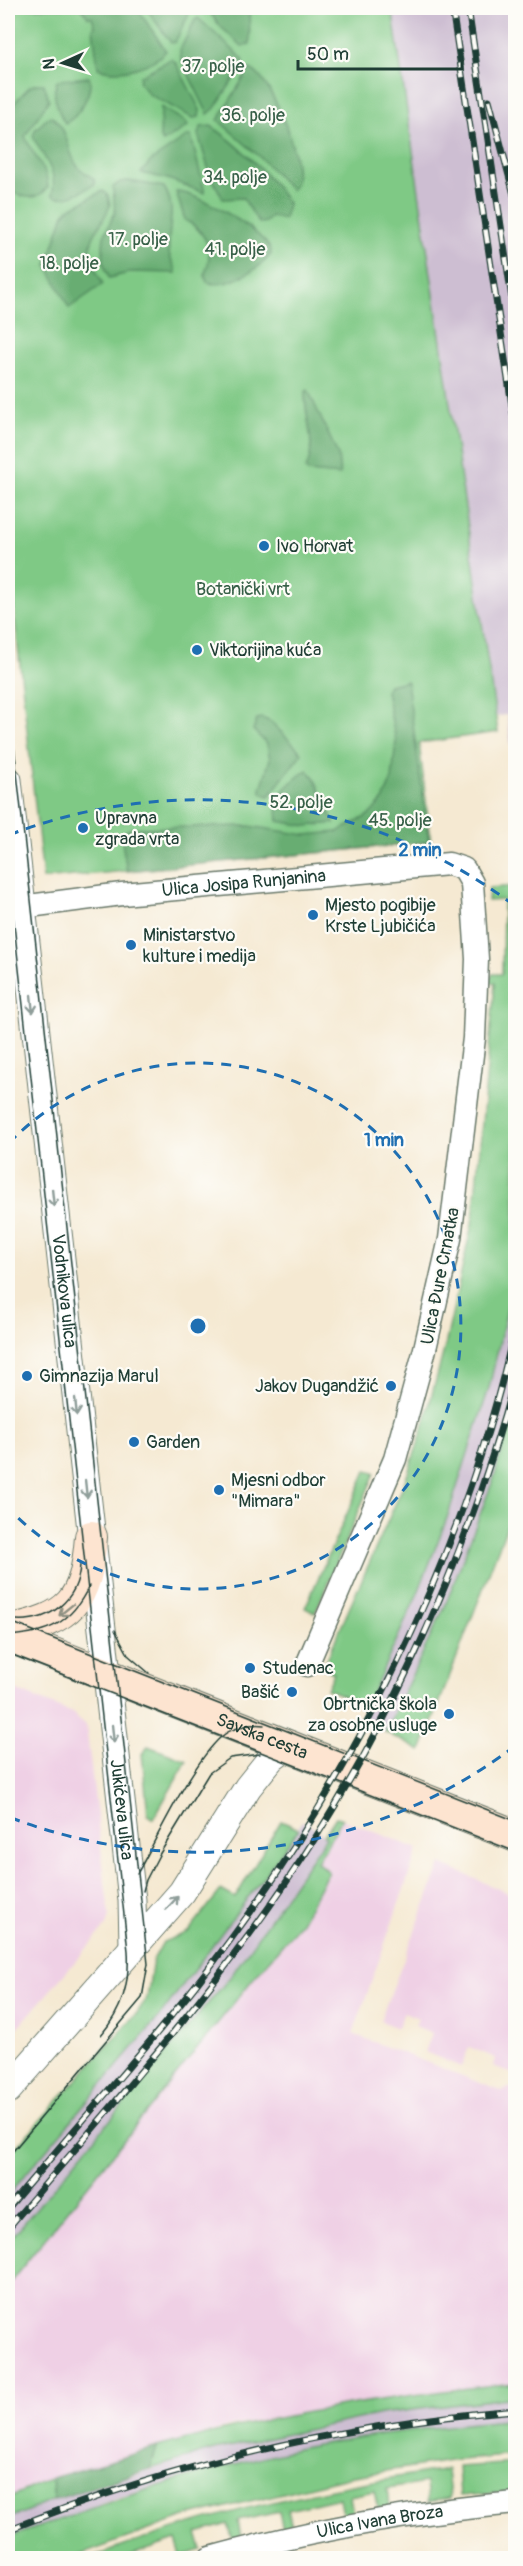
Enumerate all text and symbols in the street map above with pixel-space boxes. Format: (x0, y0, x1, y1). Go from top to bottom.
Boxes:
north arrow (33, 33, 93, 93)
scale bar (298, 33, 462, 71)
text: 50 m (307, 43, 349, 66)
park label: 37. polje (182, 55, 245, 78)
text: N (39, 58, 59, 70)
park label: 36. polje (221, 104, 285, 127)
park label: 34. polje (203, 166, 267, 189)
park label: 17. polje (108, 228, 168, 251)
park label: 41. polje (205, 238, 266, 261)
park label: 18. polje (39, 252, 99, 275)
place label: Ivo Horvat (276, 535, 354, 558)
marker: Ivo Horvat (257, 539, 271, 553)
park label: Botanički vrt (196, 578, 291, 601)
place label: Viktorijina kuća (209, 639, 321, 662)
marker: Viktorijina kuća (190, 643, 204, 657)
park label: 52. polje (269, 791, 333, 814)
place label: Upravna zgrada vrta (95, 807, 179, 851)
park label: 45. polje (368, 809, 432, 832)
marker: Upravna zgrada vrta (76, 821, 90, 835)
text: 2 min (398, 839, 442, 862)
street label: Ulica Josipa Runjanina (161, 864, 327, 902)
place label: Mjesto pogibije Krste Ljubičića (325, 894, 436, 938)
marker: Mjesto pogibije Krste Ljubičića (306, 908, 320, 922)
place label: Ministarstvo kulture i medija (143, 924, 256, 968)
marker: Ministarstvo kulture i medija (124, 938, 138, 952)
one-way arrow (27, 993, 38, 1013)
text: 1 min (364, 1129, 404, 1152)
one-way arrow (48, 1187, 59, 1207)
street label: Ulica Đure Crnatka (416, 1205, 465, 1347)
street label: Vodnikova ulica (46, 1233, 82, 1349)
centre of rings (188, 1316, 208, 1336)
place label: Gimnazija Marul (39, 1365, 159, 1388)
marker: Gimnazija Marul (20, 1369, 34, 1383)
place label: Jakov Dugandžić (255, 1375, 379, 1398)
marker: Jakov Dugandžić (384, 1379, 398, 1393)
one-way arrow (71, 1396, 82, 1416)
place label: Garden (146, 1431, 200, 1454)
marker: Garden (127, 1435, 141, 1449)
place label: Mjesni odbor "Mimara" (231, 1469, 326, 1513)
one-way arrow (80, 1479, 91, 1499)
marker: Mjesni odbor "Mimara" (212, 1483, 226, 1497)
one-way arrow (58, 1603, 74, 1616)
place label: Studenac (262, 1657, 334, 1680)
marker: Studenac (243, 1661, 257, 1675)
place label: Bašić (241, 1681, 280, 1704)
marker: Bašić (285, 1685, 299, 1699)
place label: Obrtnička škola za osobne usluge (308, 1693, 437, 1737)
marker: Obrtnička škola za osobne usluge (442, 1707, 456, 1721)
street label: Savska cesta (213, 1708, 311, 1765)
one-way arrow (108, 1723, 119, 1743)
street label: Jukićeva ulica (105, 1758, 139, 1861)
one-way arrow (165, 1895, 179, 1910)
street label: Ulica Ivana Broza (315, 2500, 445, 2544)

